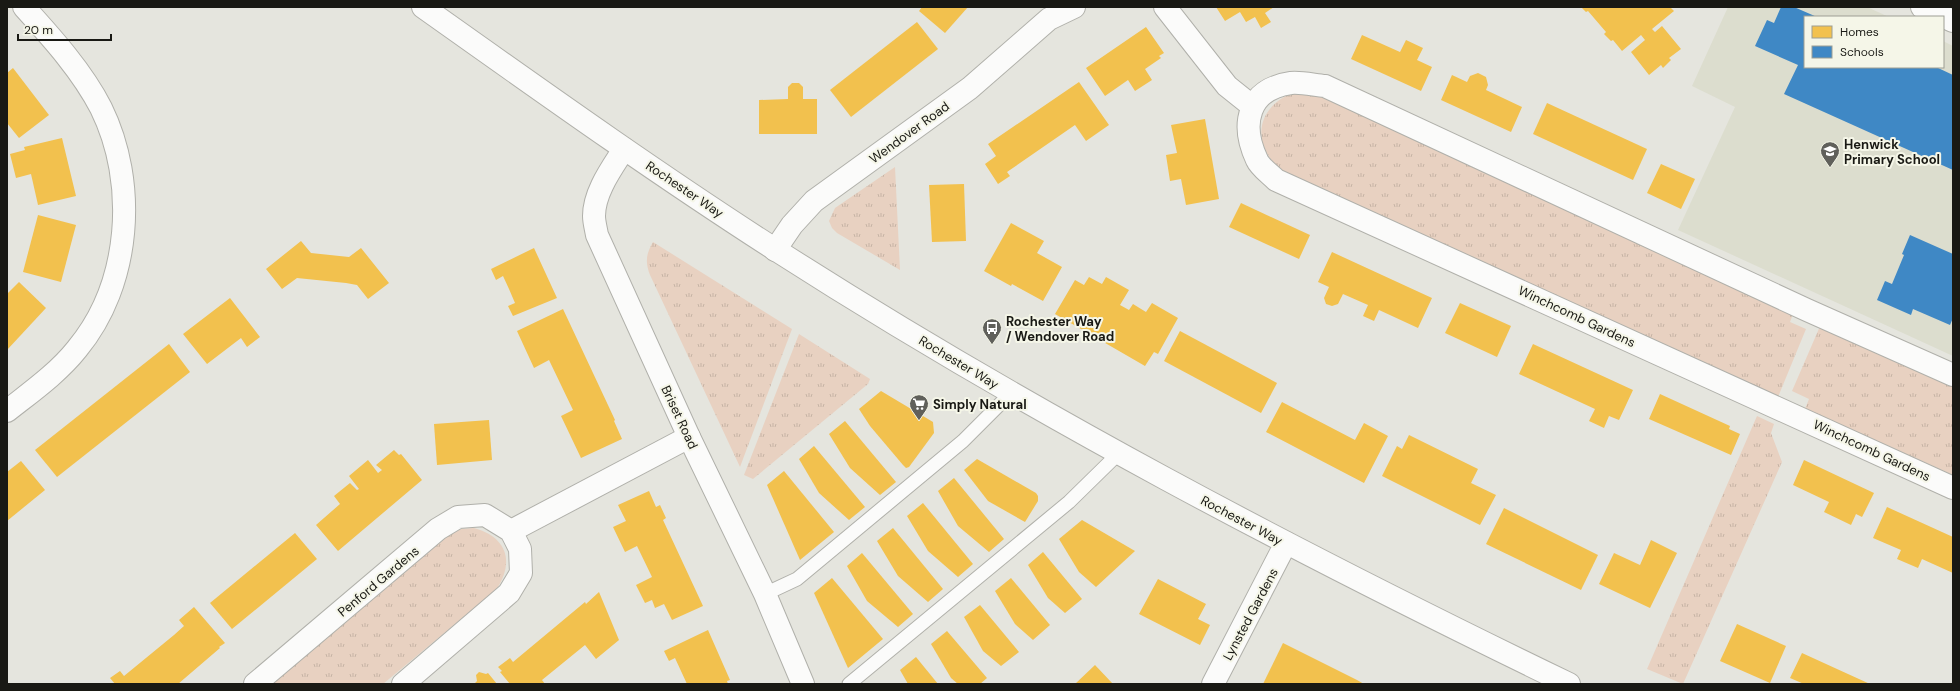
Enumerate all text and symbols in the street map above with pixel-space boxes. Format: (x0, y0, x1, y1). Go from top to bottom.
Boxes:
scale bar (18, 16, 111, 42)
legend (1804, 16, 1944, 68)
text: 20 m (24, 22, 53, 38)
text: Homes (1840, 24, 1879, 40)
text: Schools (1840, 44, 1884, 60)
street label: Wendover Road (866, 98, 953, 167)
place label: Henwick Primary School (1844, 136, 1940, 168)
school or university icon: Henwick Primary School (1819, 140, 1841, 168)
street label: Rochester Way (643, 157, 727, 222)
street label: Winchcomb Gardens (1515, 282, 1638, 351)
place label: Rochester Way / Wendover Road (1006, 313, 1114, 345)
bus stop icon: Rochester Way / Wendover Road (981, 317, 1003, 345)
street label: Rochester Way (916, 332, 1002, 393)
street label: Briset Road (657, 383, 702, 452)
supermarket icon: Simply Natural (908, 393, 930, 421)
place label: Simply Natural (933, 396, 1027, 413)
street label: Winchcomb Gardens (1810, 416, 1933, 485)
street label: Rochester Way (1198, 492, 1286, 549)
street label: Penford Gardens (334, 542, 422, 620)
street label: Lynsted Gardens (1219, 565, 1282, 663)

